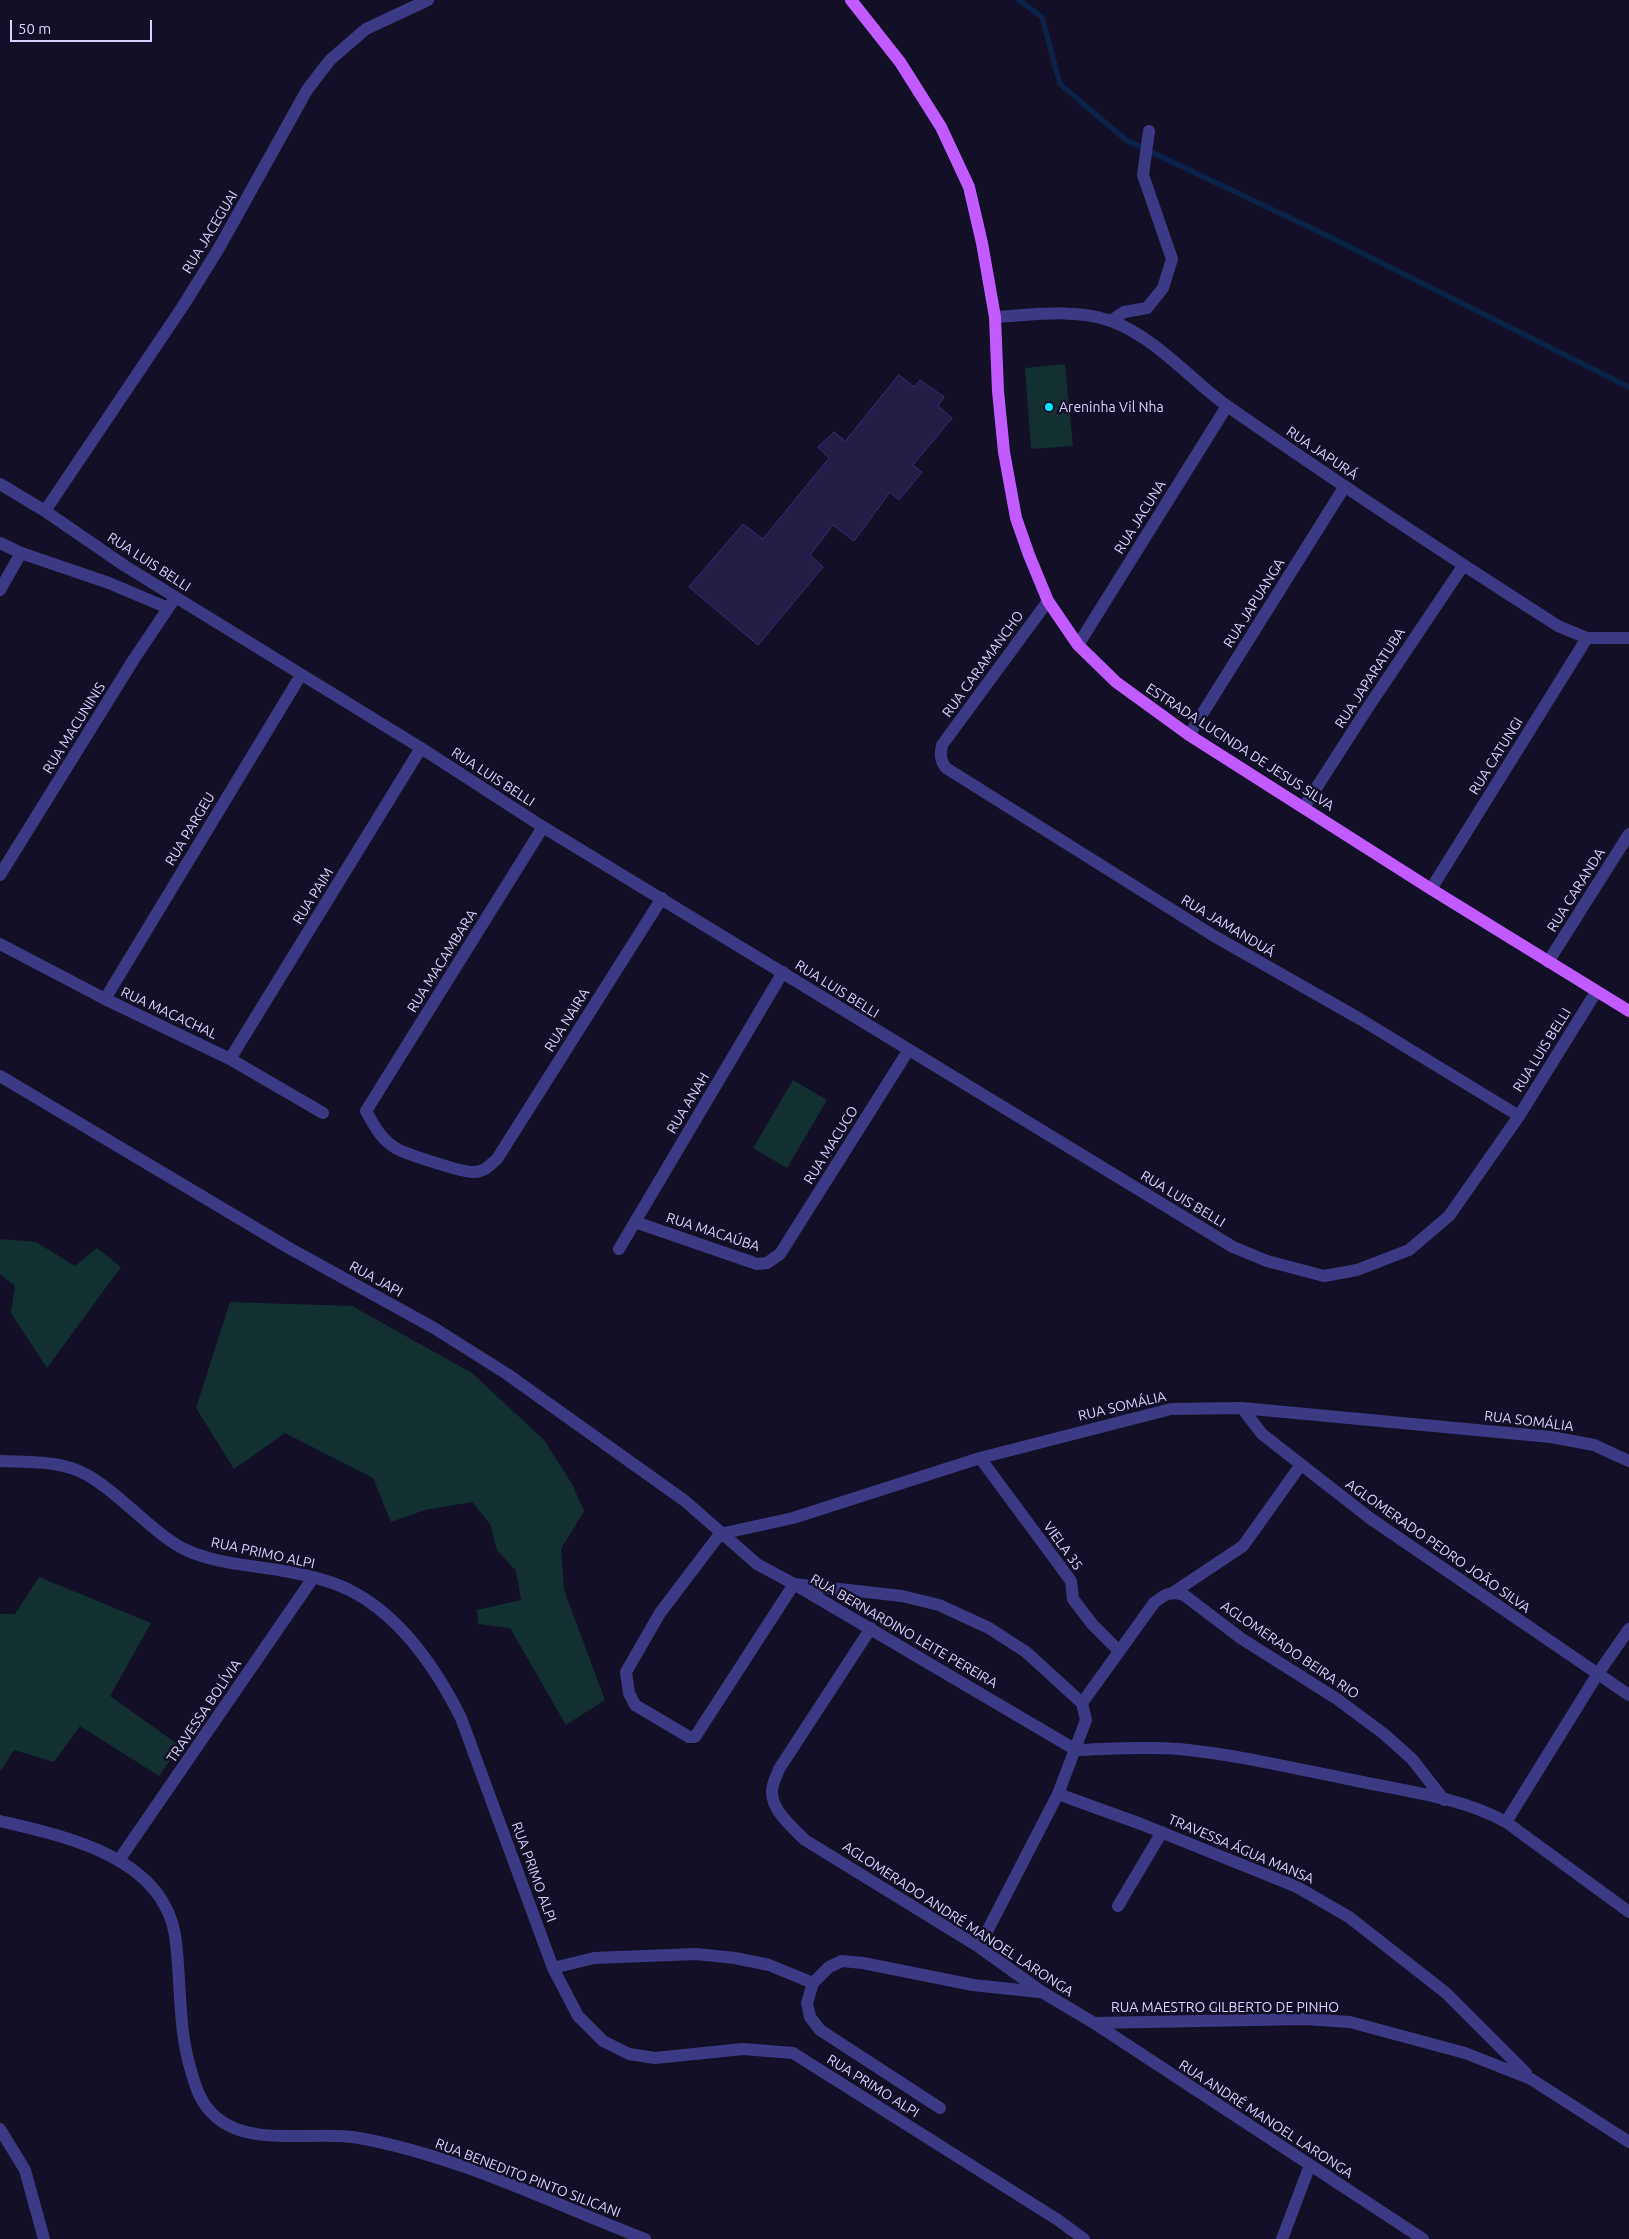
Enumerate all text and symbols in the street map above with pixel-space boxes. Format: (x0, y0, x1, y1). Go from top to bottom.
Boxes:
scale bar (12, 10, 155, 42)
text: 50 m (18, 20, 51, 37)
street label: RUA JACEGUAI (179, 187, 241, 277)
place label: Areninha Vil Nha (1059, 399, 1164, 415)
marker: Areninha Vil Nha (1043, 401, 1055, 413)
street label: RUA JAPURÁ (1283, 423, 1361, 483)
street label: RUA JACUNA (1111, 477, 1169, 557)
street label: RUA LUIS BELLI (104, 529, 194, 595)
street label: RUA JAPUANGA (1220, 555, 1288, 651)
street label: RUA CARAMANCHO (939, 608, 1027, 720)
street label: RUA JAPARATUBA (1331, 625, 1409, 731)
street label: RUA MACUNINIS (39, 679, 109, 777)
street label: ESTRADA LUCINDA DE JESUS SILVA (1143, 680, 1337, 814)
street label: RUA CATUNGI (1466, 714, 1526, 798)
street label: RUA LUIS BELLI (448, 744, 538, 810)
street label: RUA PARGEU (162, 789, 218, 869)
street label: RUA CARANDA (1544, 845, 1608, 935)
street label: RUA PAIM (289, 865, 337, 927)
street label: RUA JAMANDUÁ (1178, 891, 1278, 961)
street label: RUA MACAMBARA (404, 906, 480, 1016)
street label: RUA LUIS BELLI (792, 956, 882, 1022)
street label: RUA MACACHAL (118, 983, 220, 1043)
street label: RUA NAIRA (541, 985, 593, 1055)
street label: RUA LUIS BELLI (1509, 1005, 1575, 1095)
street label: RUA ANAH (663, 1069, 713, 1137)
street label: RUA MACUCO (800, 1103, 862, 1187)
street label: RUA LUIS BELLI (1138, 1167, 1228, 1231)
street label: RUA MACAÚBA (664, 1209, 762, 1255)
street label: RUA JAPI (346, 1257, 406, 1301)
street label: RUA SOMÁLIA (1076, 1388, 1168, 1424)
street label: RUA SOMÁLIA (1483, 1407, 1575, 1435)
street label: AGLOMERADO PEDRO JOÃO SILVA (1342, 1476, 1534, 1616)
street label: VIELA 35 (1040, 1518, 1086, 1574)
street label: RUA PRIMO ALPI (210, 1534, 316, 1572)
street label: RUA BERNARDINO LEITE PEREIRA (807, 1570, 1001, 1692)
street label: AGLOMERADO BEIRA RIO (1218, 1597, 1362, 1703)
street label: TRAVESSA BOLÍVIA (163, 1656, 245, 1766)
street label: TRAVESSA ÁGUA MANSA (1166, 1811, 1316, 1887)
street label: RUA PRIMO ALPI (508, 1819, 560, 1925)
street label: AGLOMERADO ANDRÉ MANOEL LARONGA (840, 1838, 1076, 2000)
street label: RUA MAESTRO GILBERTO DE PINHO (1111, 1999, 1339, 2015)
street label: RUA PRIMO ALPI (824, 2051, 922, 2121)
street label: RUA ANDRÉ MANOEL LARONGA (1176, 2056, 1356, 2182)
street label: RUA BENEDITO PINTO SILICANI (433, 2135, 623, 2221)

